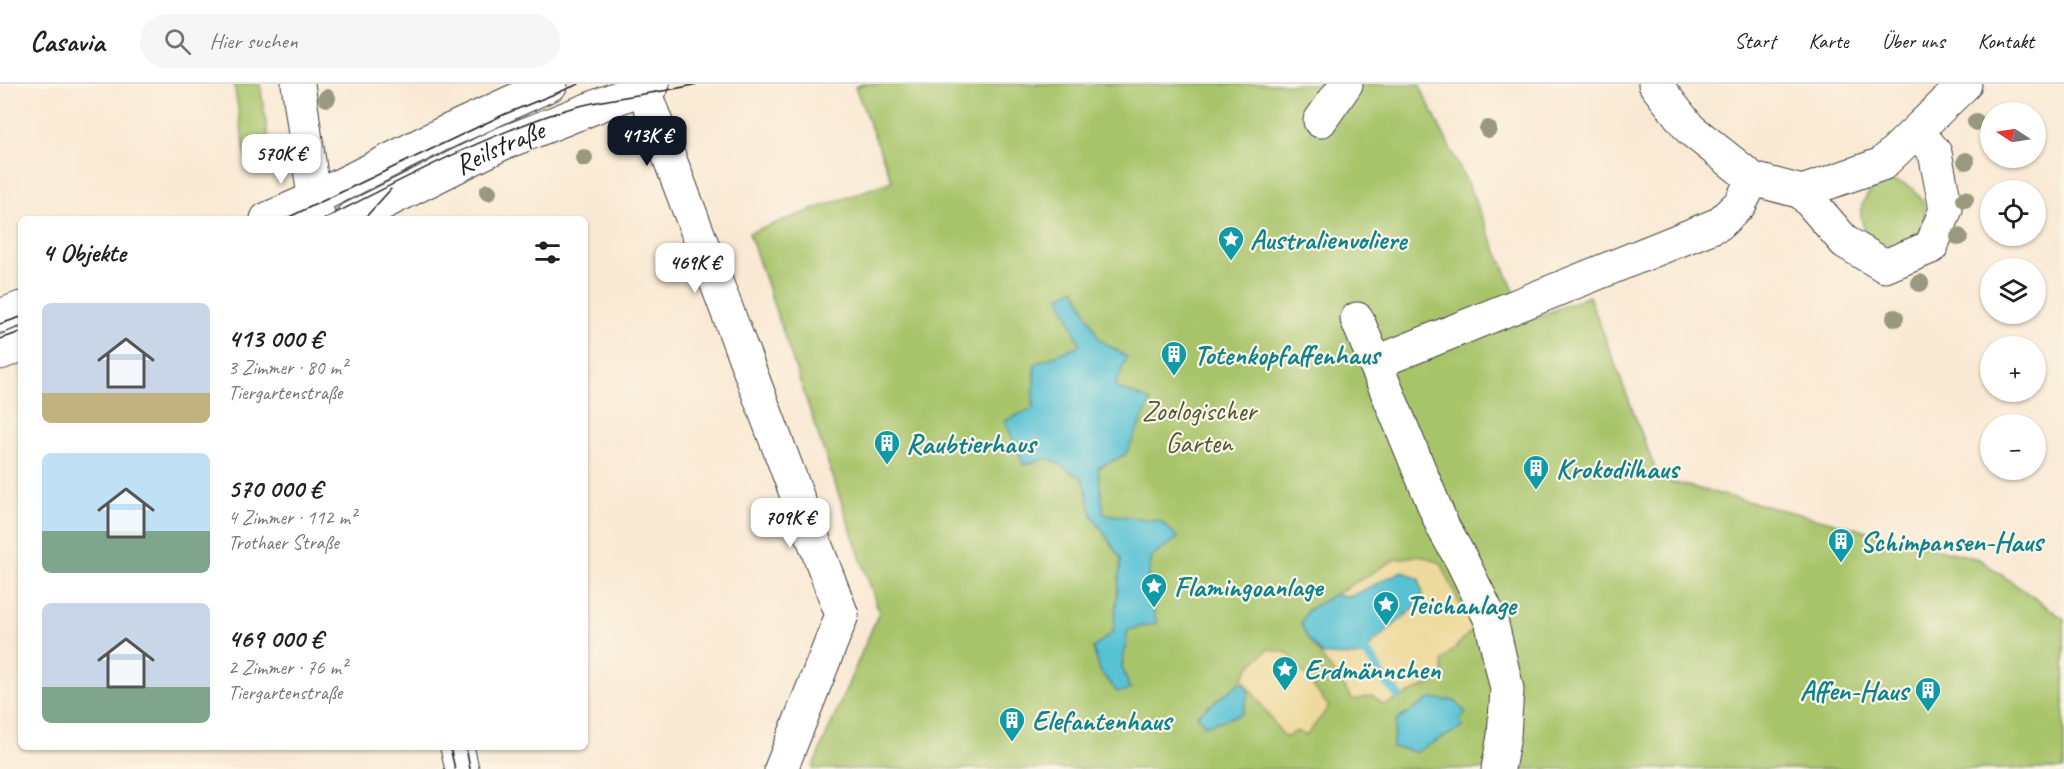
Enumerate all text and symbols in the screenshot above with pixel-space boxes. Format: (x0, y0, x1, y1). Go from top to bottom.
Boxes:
search box (140, 14, 560, 68)
text: Casavia (30, 24, 104, 59)
icon: search (161, 25, 194, 58)
text: Hier suchen (209, 27, 298, 55)
text: Start (1734, 28, 1775, 54)
text: Karte (1808, 28, 1849, 54)
text: Über uns (1882, 28, 1945, 54)
text: Kontakt (1978, 28, 2034, 54)
north arrow (1980, 102, 2046, 168)
map controls (1980, 102, 2046, 480)
street label: Reilstraße (449, 111, 551, 182)
pin: 413K € (598, 116, 696, 167)
text: 413K € (622, 123, 673, 148)
pin: 570K € (232, 134, 330, 185)
text: 570K € (256, 141, 306, 166)
button: locate (1980, 180, 2046, 246)
place label: Australienvoliere (1250, 222, 1409, 257)
place icon: Australienvoliere (1216, 224, 1246, 262)
text: 4 Objekte (42, 236, 126, 269)
icon: filters (531, 236, 564, 269)
pin: 469K € (646, 243, 744, 294)
text: 469K € (669, 250, 721, 275)
button: layers (1980, 258, 2046, 324)
text: 413 000 € (228, 322, 322, 355)
icon: home (90, 327, 162, 399)
button: + (1980, 336, 2046, 402)
place label: Totenkopfaffenhaus (1194, 337, 1383, 372)
building icon: Totenkopfaffenhaus (1159, 339, 1189, 377)
text: 3 Zimmer · 80 m² (228, 355, 347, 380)
text: Tiergartenstraße (228, 380, 342, 405)
park label: Zoologischer Garten (1142, 393, 1258, 460)
button: − (1980, 414, 2046, 480)
place label: Raubtierhaus (906, 426, 1039, 461)
building icon: Raubtierhaus (872, 428, 902, 466)
place label: Krokodilhaus (1556, 451, 1682, 486)
building icon: Krokodilhaus (1521, 453, 1551, 491)
text: 570 000 € (228, 472, 322, 505)
icon: home (90, 477, 162, 549)
pin: 709K € (741, 498, 839, 549)
text: 4 Zimmer · 112 m² (228, 505, 356, 530)
text: 709K € (765, 505, 815, 530)
place label: Schimpansen-Haus (1860, 524, 2046, 559)
building icon: Schimpansen-Haus (1826, 526, 1856, 564)
text: Trothaer Straße (228, 530, 339, 555)
place label: Flamingoanlage (1174, 569, 1325, 604)
place icon: Flamingoanlage (1139, 571, 1169, 609)
place label: Teichanlage (1406, 587, 1519, 622)
place icon: Teichanlage (1371, 589, 1401, 627)
text: 469 000 € (228, 622, 323, 655)
icon: home (90, 627, 162, 699)
place label: Erdmännchen (1304, 652, 1441, 687)
place icon: Erdmännchen (1270, 654, 1300, 692)
text: 2 Zimmer · 76 m² (228, 655, 347, 680)
place label: Affen-Haus (1800, 673, 1911, 708)
building icon: Affen-Haus (1913, 675, 1943, 713)
text: Tiergartenstraße (228, 680, 342, 705)
place label: Elefantenhaus (1032, 703, 1174, 738)
building icon: Elefantenhaus (997, 705, 1027, 743)

